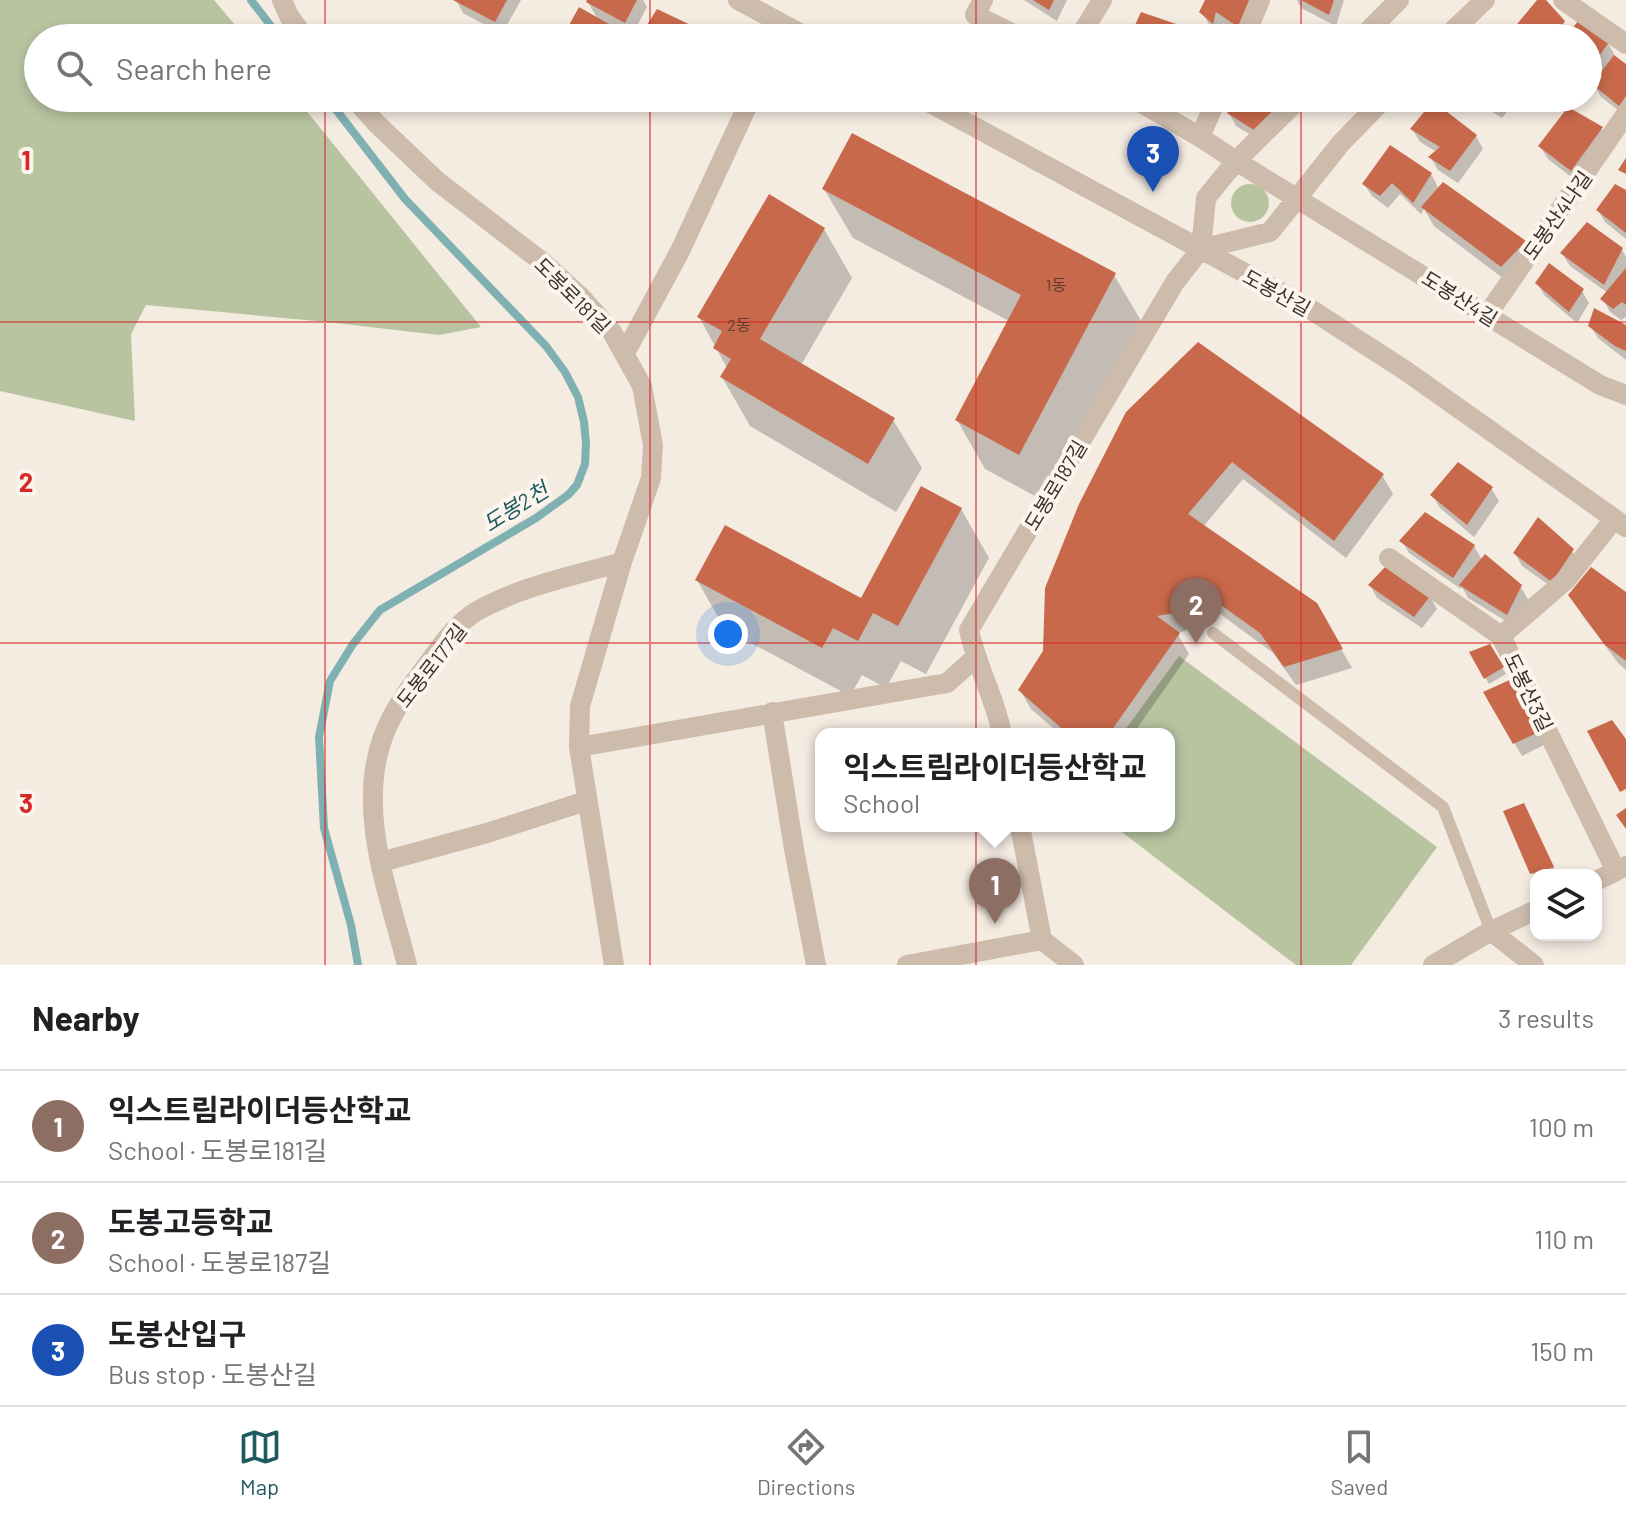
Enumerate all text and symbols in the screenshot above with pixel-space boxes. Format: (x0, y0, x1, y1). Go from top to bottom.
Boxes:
search box (24, 24, 1602, 112)
icon: search (52, 46, 96, 90)
text: Search here (116, 50, 272, 86)
pin: 3 (1127, 126, 1179, 192)
text: 1 (21, 144, 31, 175)
street label: 도봉산4나길 (1518, 166, 1596, 264)
street label: 도봉로181길 (530, 252, 616, 338)
street label: 도봉산길 (1239, 264, 1315, 320)
street label: 도봉산4길 (1418, 265, 1502, 331)
house number: 1동 (1046, 275, 1066, 294)
house number: 2동 (727, 315, 751, 334)
street label: 도봉로187길 (1019, 436, 1091, 534)
text: 2 (19, 466, 33, 497)
water label: 도봉2천 (478, 474, 555, 536)
pin: 2 (1170, 578, 1222, 644)
your location (708, 614, 748, 654)
street label: 도봉로177길 (391, 618, 471, 712)
street label: 도봉산3길 (1500, 649, 1558, 735)
popup (815, 728, 1175, 832)
text: 익스트림라이더등산학교 (843, 748, 1147, 784)
text: 3 (19, 787, 33, 818)
text: School (843, 787, 920, 818)
pin: 1 (969, 858, 1021, 924)
map controls (1530, 869, 1602, 941)
button: layers (1530, 869, 1602, 941)
text: Nearby (32, 997, 140, 1038)
text: 3 results (1498, 1002, 1594, 1033)
text: 익스트림라이더등산학교 (108, 1091, 412, 1127)
text: 1 (53, 1111, 63, 1142)
text: 100 m (1529, 1111, 1594, 1142)
text: School · 도봉로181길 (108, 1134, 327, 1165)
text: 도봉고등학교 (108, 1203, 274, 1239)
text: 2 (51, 1223, 65, 1254)
text: 110 m (1534, 1223, 1594, 1254)
text: School · 도봉로187길 (108, 1246, 331, 1277)
text: 도봉산입구 (108, 1315, 246, 1351)
text: 3 (51, 1335, 65, 1366)
text: 150 m (1530, 1335, 1594, 1366)
text: Bus stop · 도봉산길 (108, 1358, 317, 1389)
tab: Map (238, 1425, 282, 1499)
tab: Directions (757, 1425, 855, 1499)
tab: Saved (1331, 1425, 1388, 1499)

